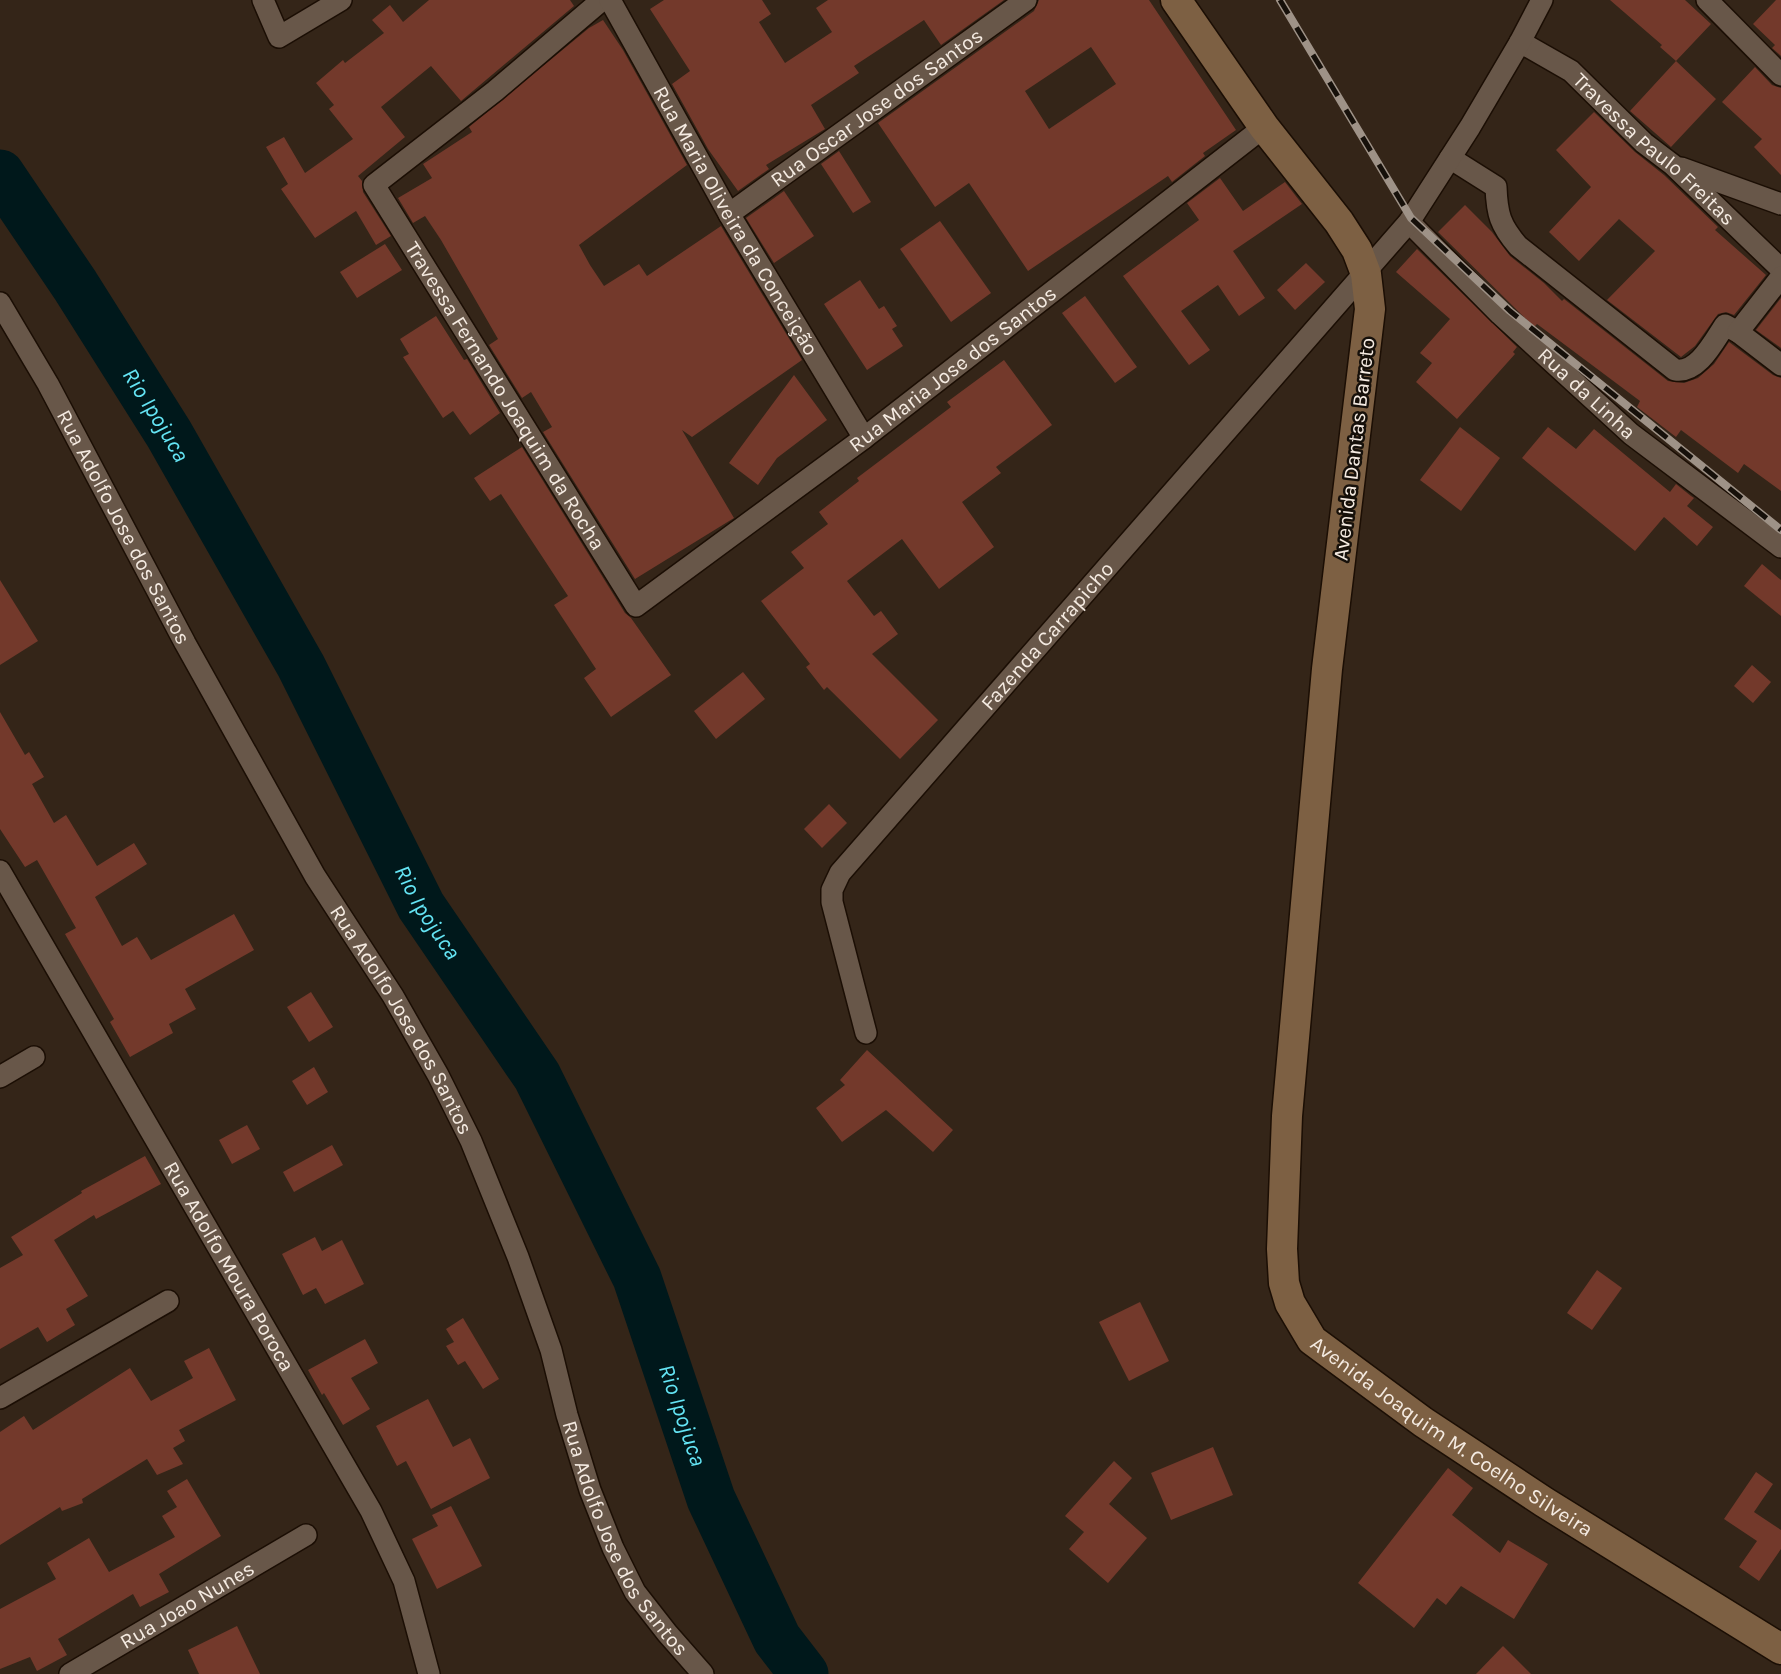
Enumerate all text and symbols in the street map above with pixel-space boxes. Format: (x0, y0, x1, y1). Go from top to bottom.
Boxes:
street label: Rua Oscar Jose dos Santos (766, 23, 988, 192)
street label: Travessa Paulo Freitas (1568, 68, 1740, 230)
street label: Rua Maria Oliveira da Conceição (648, 82, 823, 360)
street label: Travessa Fernando Joaquim da Rocha (400, 237, 610, 554)
street label: Rua Maria Jose dos Santos (844, 281, 1061, 457)
street label: Avenida Dantas Barreto (1328, 336, 1380, 562)
street label: Rua da Linha (1533, 343, 1641, 444)
water label: Rio Ipojuca (117, 363, 195, 467)
street label: Rua Adolfo Jose dos Santos (52, 406, 196, 648)
street label: Fazenda Carrapicho (976, 557, 1119, 715)
water label: Rio Ipojuca (389, 861, 466, 965)
street label: Rua Adolfo Jose dos Santos (325, 901, 478, 1138)
street label: Rua Adolfo Moura Poroca (159, 1157, 299, 1376)
street label: Avenida Joaquim M. Coelho Silveira (1306, 1331, 1597, 1541)
water label: Rio Ipojuca (653, 1361, 712, 1470)
street label: Rua Adolfo Jose dos Santos (557, 1418, 693, 1661)
street label: Rua Joao Nunes (116, 1556, 259, 1654)

